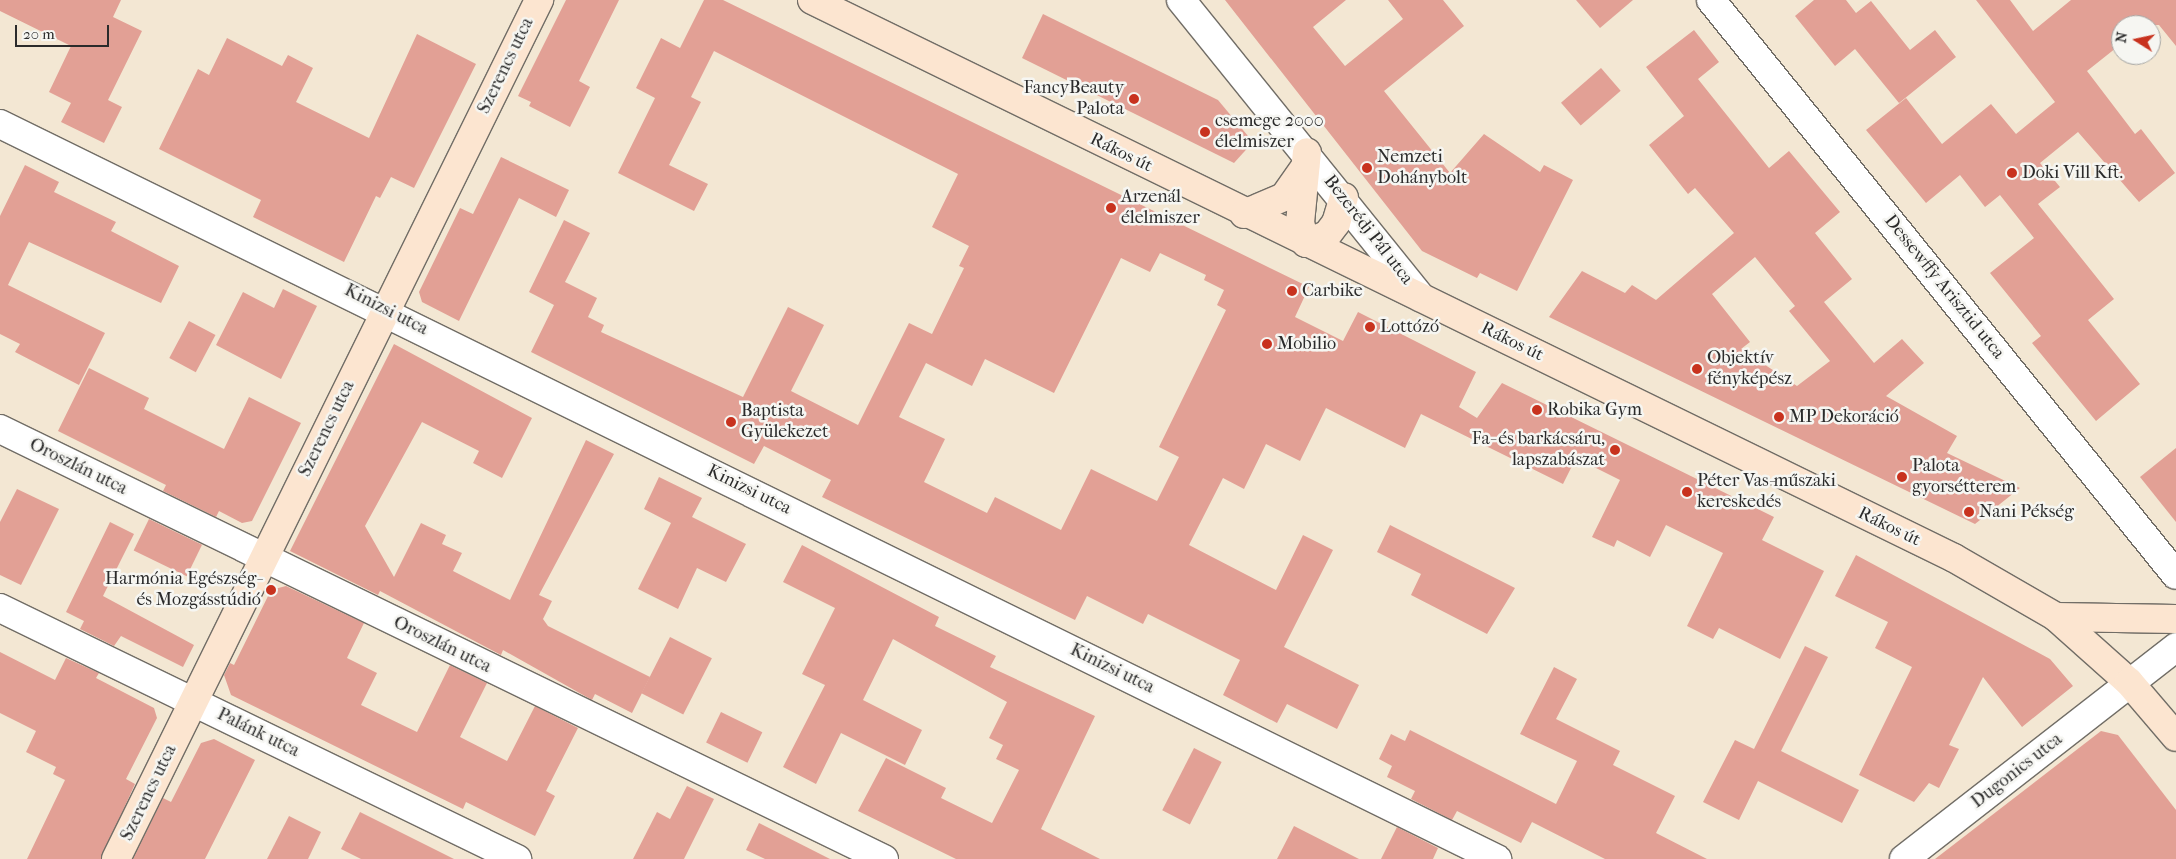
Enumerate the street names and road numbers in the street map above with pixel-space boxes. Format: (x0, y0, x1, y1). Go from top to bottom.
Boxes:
street label: Szerencs utca (473, 14, 539, 118)
street label: Rákos út (1086, 129, 1156, 177)
street label: Bezerédj Pál utca (1319, 171, 1417, 289)
street label: Dessewffy Arisztid utca (1879, 210, 2009, 364)
street label: Kinizsi utca (341, 280, 431, 340)
street label: Rákos út (1477, 318, 1547, 366)
street label: Szerencs utca (294, 377, 360, 481)
street label: Oroszlán utca (26, 434, 130, 500)
street label: Kinizsi utca (703, 460, 795, 520)
street label: Rákos út (1854, 503, 1924, 551)
street label: Oroszlán utca (390, 612, 494, 678)
street label: Kinizsi utca (1066, 639, 1158, 699)
street label: Palánk utca (213, 704, 303, 762)
street label: Dugonics utca (1967, 729, 2067, 813)
street label: Szerencs utca (116, 741, 182, 845)

